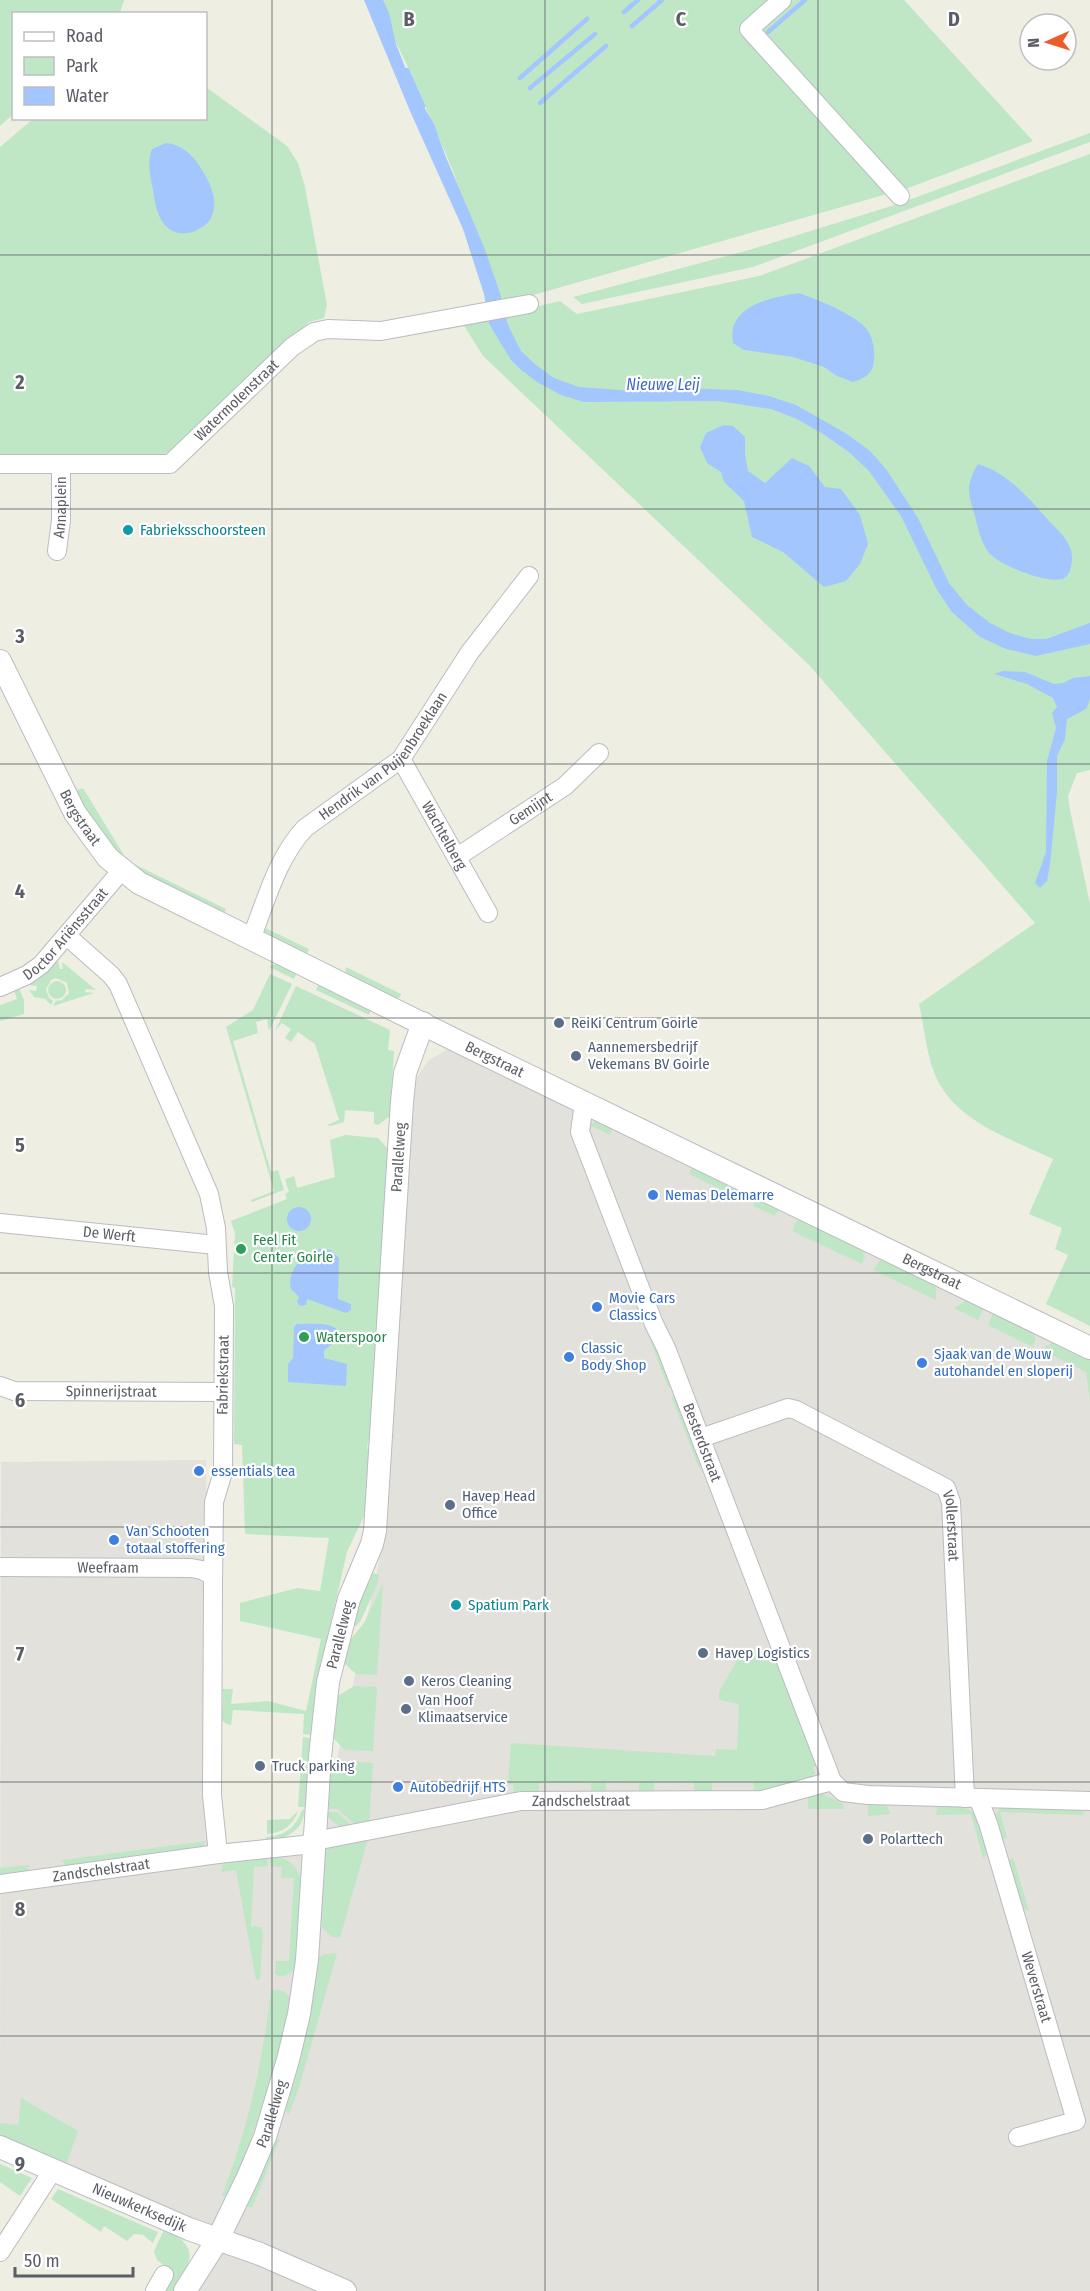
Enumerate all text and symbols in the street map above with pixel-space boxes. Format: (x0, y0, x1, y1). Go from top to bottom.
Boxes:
text: B (403, 7, 415, 31)
text: C (676, 7, 687, 31)
text: D (948, 7, 960, 31)
legend (12, 12, 207, 120)
north arrow (1018, 12, 1078, 72)
text: Road (66, 25, 103, 47)
text: N (1024, 37, 1043, 48)
text: Park (66, 55, 99, 77)
text: Water (66, 85, 109, 107)
street label: Watermolenstraat (191, 356, 282, 445)
text: 2 (14, 370, 25, 394)
water label: Nieuwe Leij (626, 375, 700, 394)
street label: Annaplein (50, 476, 70, 539)
place label: Fabrieksschoorsteen (140, 521, 266, 539)
marker: Fabrieksschoorsteen (121, 523, 135, 537)
text: 3 (14, 624, 25, 648)
street label: Hendrik van Puijenbroeklaan (315, 689, 451, 824)
street label: Bergstraat (56, 786, 105, 849)
street label: Gemijnt (506, 788, 556, 829)
street label: Wachtelberg (418, 798, 471, 873)
text: 4 (15, 879, 25, 903)
street label: Doctor Ariënsstraat (19, 884, 112, 984)
place label: ReiKi Centrum Goirle (571, 1014, 698, 1032)
marker: ReiKi Centrum Goirle (552, 1016, 566, 1030)
street label: Bergstraat (462, 1037, 527, 1081)
place label: Aannemersbedrijf Vekemans BV Goirle (588, 1038, 710, 1073)
marker: Aannemersbedrijf Vekemans BV Goirle (569, 1049, 583, 1063)
street label: Parallelweg (387, 1122, 410, 1193)
text: 5 (15, 1133, 25, 1157)
place label: Nemas Delemarre (665, 1186, 774, 1204)
marker: Nemas Delemarre (646, 1188, 660, 1202)
street label: De Werft (82, 1223, 137, 1246)
place label: Feel Fit Center Goirle (253, 1231, 333, 1266)
marker: Feel Fit Center Goirle (234, 1242, 248, 1256)
street label: Bergstraat (899, 1249, 964, 1293)
place label: Movie Cars Classics (609, 1289, 675, 1324)
marker: Movie Cars Classics (590, 1300, 604, 1314)
place label: Waterspoor (316, 1328, 387, 1346)
marker: Waterspoor (297, 1330, 311, 1344)
street label: Fabriekstraat (213, 1335, 233, 1415)
place label: Classic Body Shop (581, 1339, 647, 1374)
place label: Sjaak van de Wouw autohandel en sloperij (934, 1345, 1073, 1380)
marker: Classic Body Shop (562, 1350, 576, 1364)
marker: Sjaak van de Wouw autohandel en sloperij (915, 1356, 929, 1370)
street label: Spinnerijstraat (66, 1382, 157, 1401)
text: 6 (15, 1388, 25, 1412)
street label: Besterdstraat (679, 1401, 725, 1484)
place label: essentials tea (211, 1462, 295, 1480)
marker: essentials tea (192, 1464, 206, 1478)
place label: Havep Head Office (462, 1487, 536, 1522)
street label: Vollerstraat (939, 1488, 963, 1562)
marker: Havep Head Office (443, 1498, 457, 1512)
place label: Van Schooten totaal stoffering (126, 1522, 225, 1557)
marker: Van Schooten totaal stoffering (107, 1533, 121, 1547)
street label: Weefraam (77, 1558, 139, 1577)
place label: Spatium Park (468, 1596, 549, 1614)
street label: Parallelweg (323, 1598, 357, 1671)
marker: Spatium Park (449, 1598, 463, 1612)
text: 7 (16, 1642, 25, 1666)
place label: Havep Logistics (715, 1644, 810, 1662)
marker: Havep Logistics (696, 1646, 710, 1660)
place label: Keros Cleaning (421, 1672, 511, 1690)
marker: Keros Cleaning (402, 1674, 416, 1688)
place label: Van Hoof Klimaatservice (418, 1691, 508, 1726)
marker: Van Hoof Klimaatservice (399, 1702, 413, 1716)
place label: Truck parking (272, 1757, 355, 1775)
marker: Truck parking (253, 1759, 267, 1773)
place label: Autobedrijf HTS (410, 1778, 506, 1796)
marker: Autobedrijf HTS (391, 1780, 405, 1794)
street label: Zandschelstraat (532, 1792, 630, 1810)
place label: Polarttech (880, 1830, 943, 1848)
marker: Polarttech (861, 1832, 875, 1846)
street label: Zandschelstraat (51, 1854, 151, 1886)
text: 8 (15, 1897, 26, 1921)
street label: Weverstraat (1017, 1949, 1055, 2025)
street label: Parallelweg (252, 2078, 291, 2151)
text: 9 (15, 2152, 25, 2176)
street label: Nieuwkerksedijk (90, 2179, 189, 2236)
scale bar (15, 2240, 134, 2278)
text: 50 m (24, 2250, 60, 2272)

